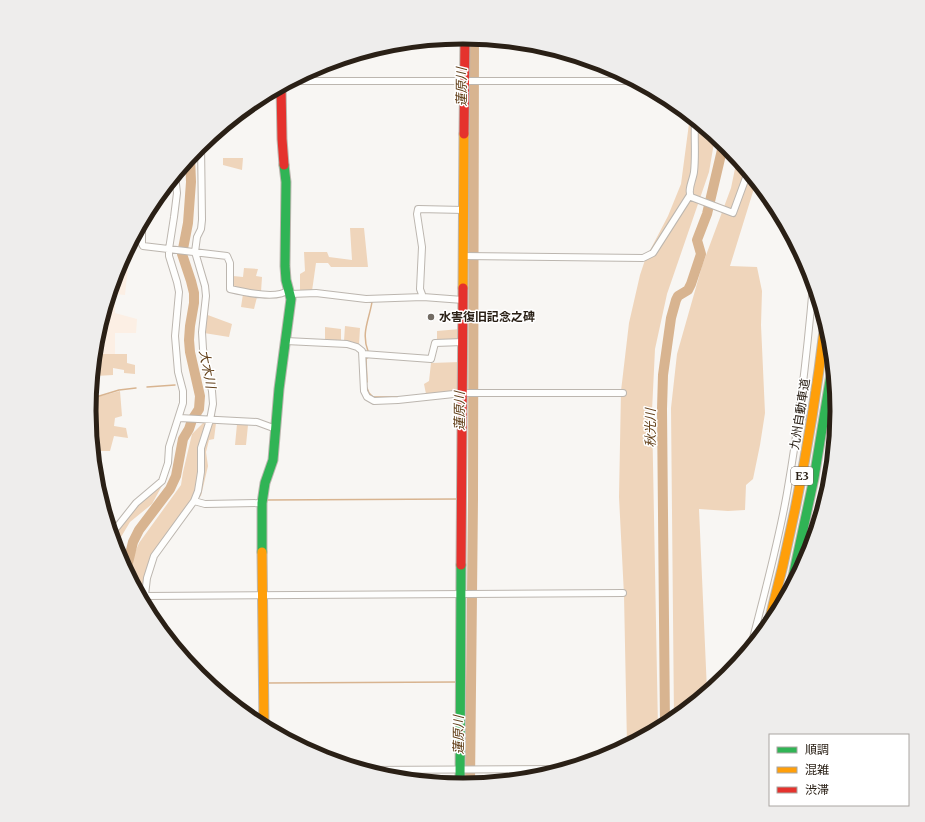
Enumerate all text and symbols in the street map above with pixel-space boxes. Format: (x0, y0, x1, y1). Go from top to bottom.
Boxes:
water label: 蓮原川 (453, 66, 470, 107)
place label: 水害復旧記念之碑 (439, 309, 535, 324)
marker: 水害復旧記念之碑 (426, 312, 436, 322)
water label: 大木川 (195, 348, 220, 392)
street label: 九州自動車道 (786, 377, 813, 451)
water label: 蓮原川 (451, 390, 468, 431)
water label: 秋光川 (642, 407, 659, 448)
road number: E3 (791, 467, 813, 485)
water label: 蓮原川 (450, 714, 467, 755)
legend (769, 734, 909, 806)
text: 順調 (805, 742, 829, 757)
text: 混雑 (805, 762, 829, 777)
text: 渋滞 (805, 782, 829, 797)

